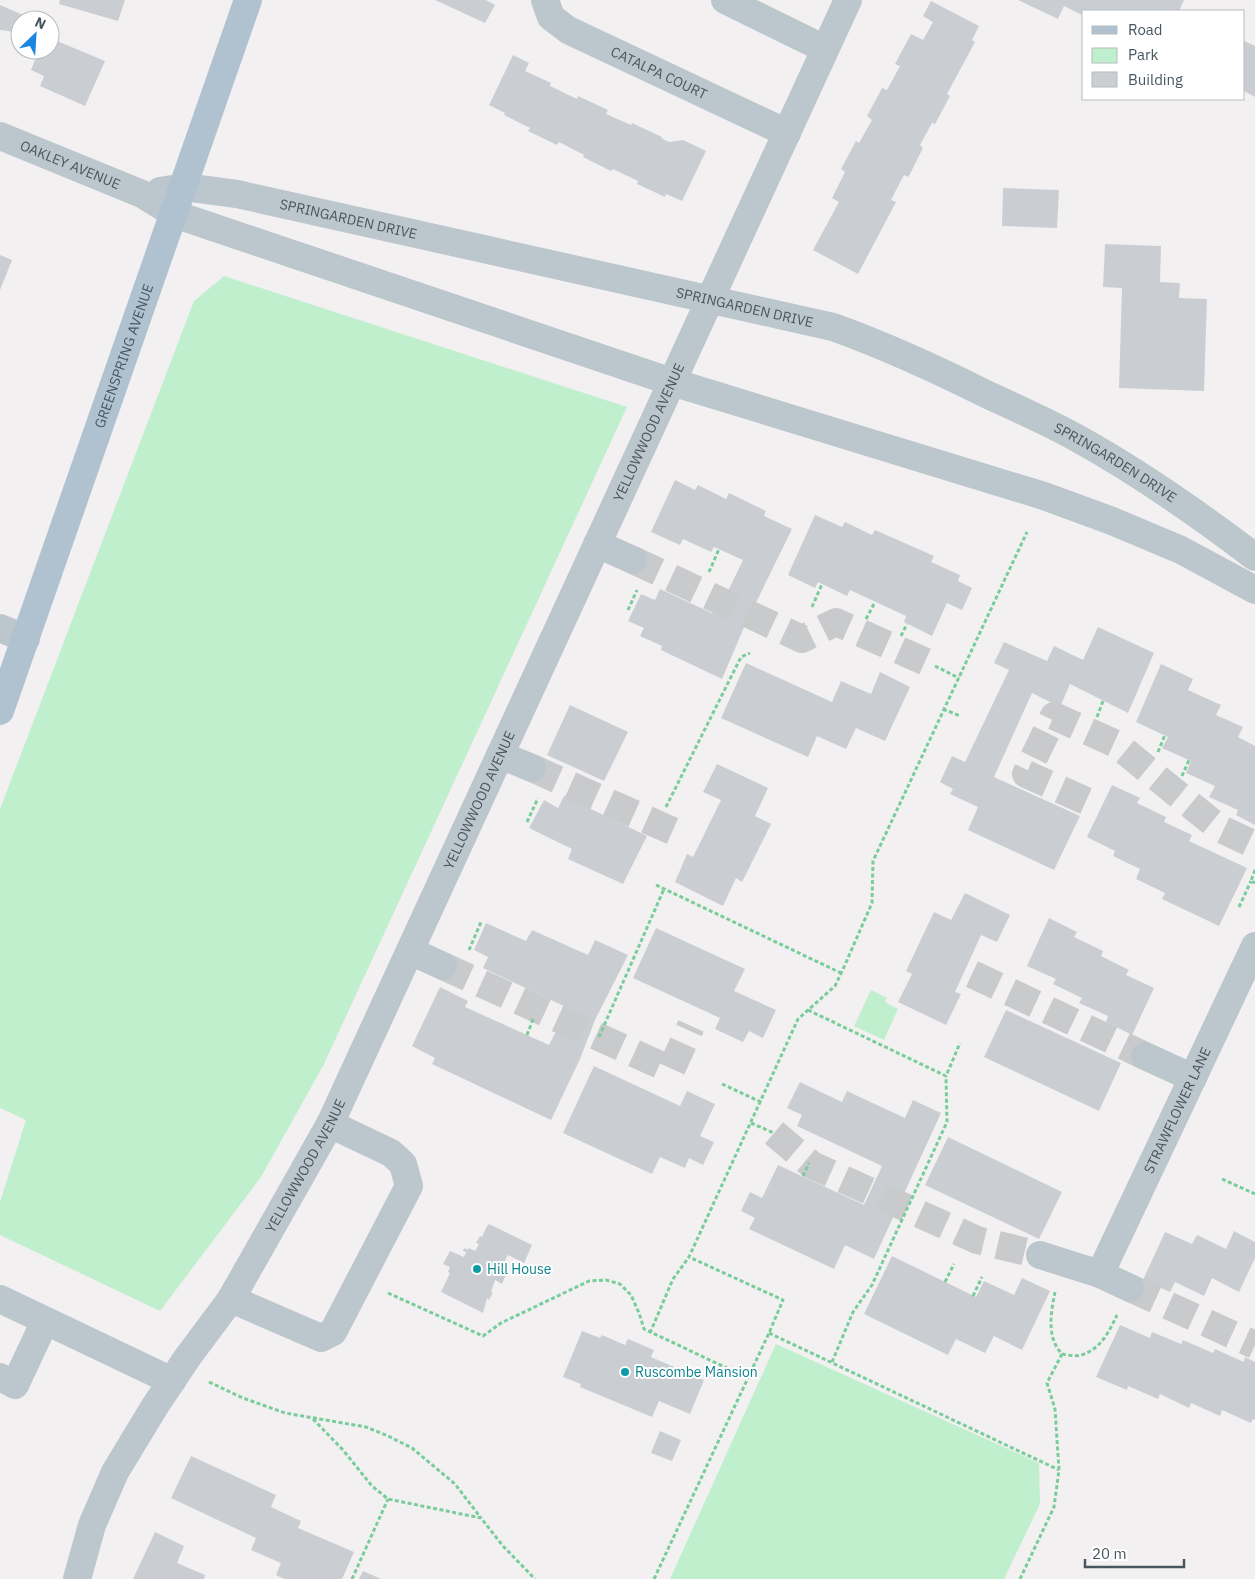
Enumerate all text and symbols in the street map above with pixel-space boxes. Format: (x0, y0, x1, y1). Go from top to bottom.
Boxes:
north arrow (10, 10, 60, 60)
legend (1082, 10, 1245, 100)
text: N (32, 13, 49, 34)
text: Road (1128, 20, 1163, 39)
street label: CATALPA COURT (608, 42, 710, 103)
text: Park (1128, 45, 1158, 64)
text: Building (1128, 70, 1183, 89)
street label: OAKLEY AVENUE (18, 136, 123, 193)
street label: SPRINGARDEN DRIVE (278, 195, 419, 243)
street label: GREENSPRING AVENUE (90, 281, 157, 431)
street label: SPRINGARDEN DRIVE (674, 283, 815, 331)
street label: YELLOWWOOD AVENUE (609, 360, 688, 504)
street label: SPRINGARDEN DRIVE (1051, 418, 1180, 506)
street label: YELLOWWOOD AVENUE (440, 728, 519, 872)
street label: STRAWFLOWER LANE (1140, 1044, 1215, 1177)
street label: YELLOWWOOD AVENUE (261, 1096, 349, 1236)
place label: Hill House (487, 1260, 552, 1278)
marker: Hill House (471, 1263, 483, 1275)
place label: Ruscombe Mansion (635, 1363, 758, 1381)
marker: Ruscombe Mansion (619, 1366, 631, 1378)
scale bar (1085, 1536, 1184, 1568)
text: 20 m (1092, 1544, 1127, 1563)

